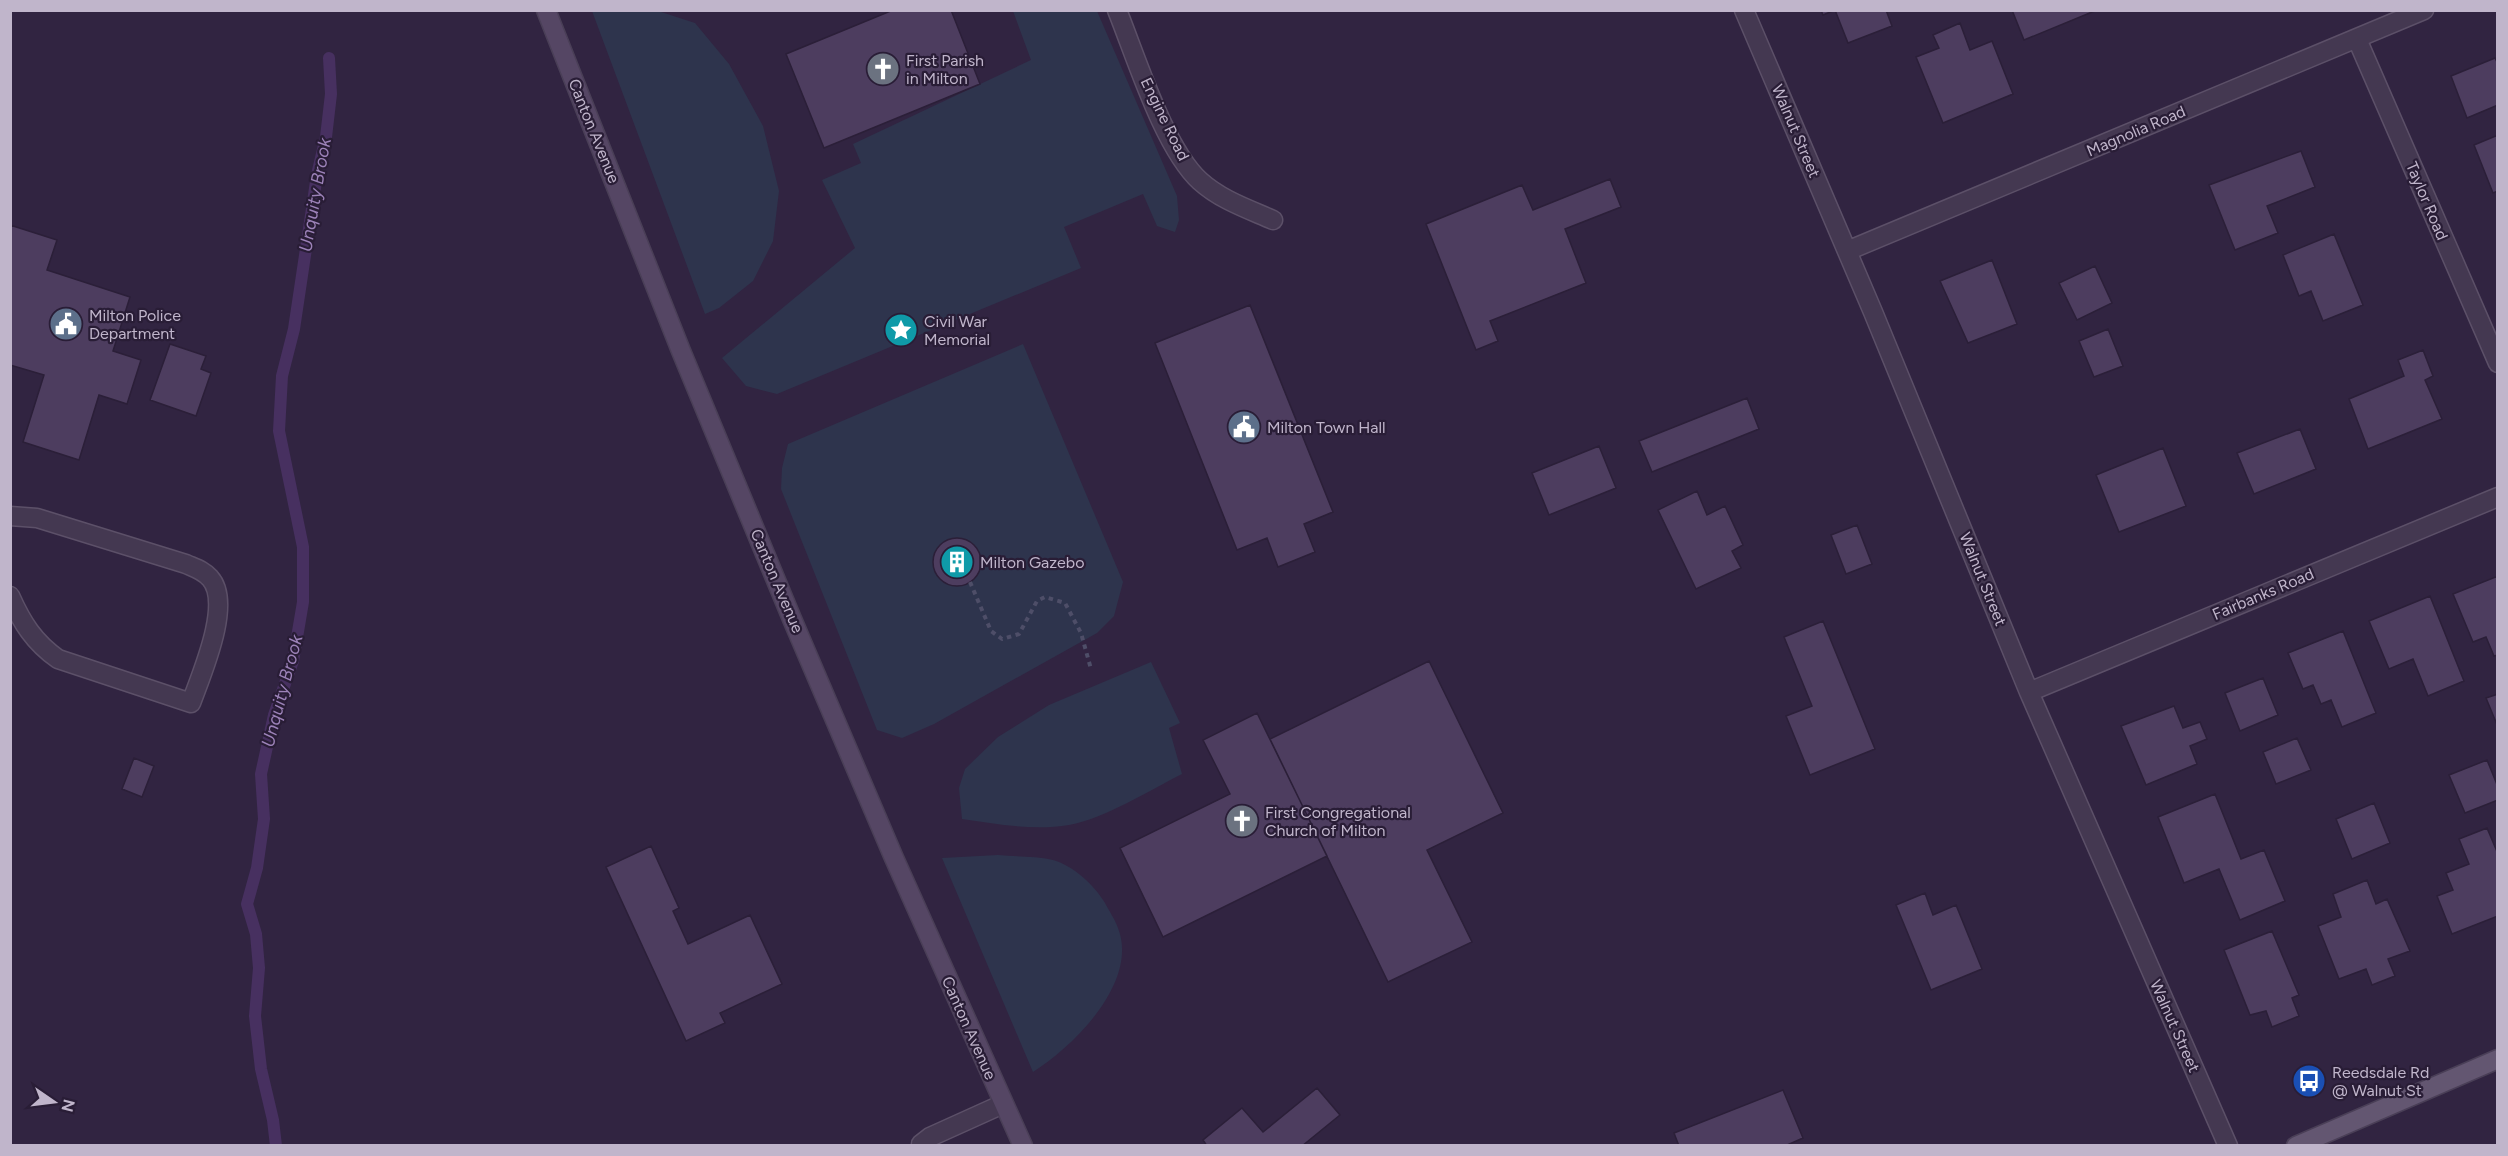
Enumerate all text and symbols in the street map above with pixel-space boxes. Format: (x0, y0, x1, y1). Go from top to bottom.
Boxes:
church icon: First Parish in Milton (865, 51, 901, 87)
place label: First Parish in Milton (906, 51, 984, 88)
street label: Engine Road (1137, 74, 1193, 164)
street label: Canton Avenue (564, 76, 624, 186)
street label: Walnut Street (1768, 82, 1824, 180)
street label: Magnolia Road (2084, 102, 2188, 160)
water label: Unquity Brook (294, 135, 336, 254)
street label: Taylor Road (2402, 159, 2452, 243)
public building icon: Milton Police Department (48, 306, 84, 342)
place label: Milton Police Department (89, 306, 181, 343)
place icon: Civil War Memorial (883, 312, 919, 348)
place label: Civil War Memorial (924, 312, 990, 349)
public building icon: Milton Town Hall (1226, 409, 1262, 445)
place label: Milton Town Hall (1267, 418, 1386, 437)
street label: Canton Avenue (747, 526, 808, 636)
street label: Walnut Street (1956, 530, 2010, 628)
building icon: Milton Gazebo (939, 544, 975, 580)
place label: Milton Gazebo (980, 553, 1085, 572)
street label: Fairbanks Road (2209, 564, 2317, 624)
water label: Unquity Brook (256, 631, 308, 750)
church icon: First Congregational Church of Milton (1224, 803, 1260, 839)
place label: First Congregational Church of Milton (1265, 803, 1411, 840)
street label: Canton Avenue (938, 973, 1000, 1083)
street label: Walnut Street (2146, 977, 2204, 1075)
bus stop icon: Reedsdale Rd @ Walnut St (2291, 1063, 2327, 1099)
place label: Reedsdale Rd @ Walnut St (2332, 1063, 2429, 1100)
north arrow (24, 1072, 84, 1132)
text: N (57, 1097, 79, 1114)

